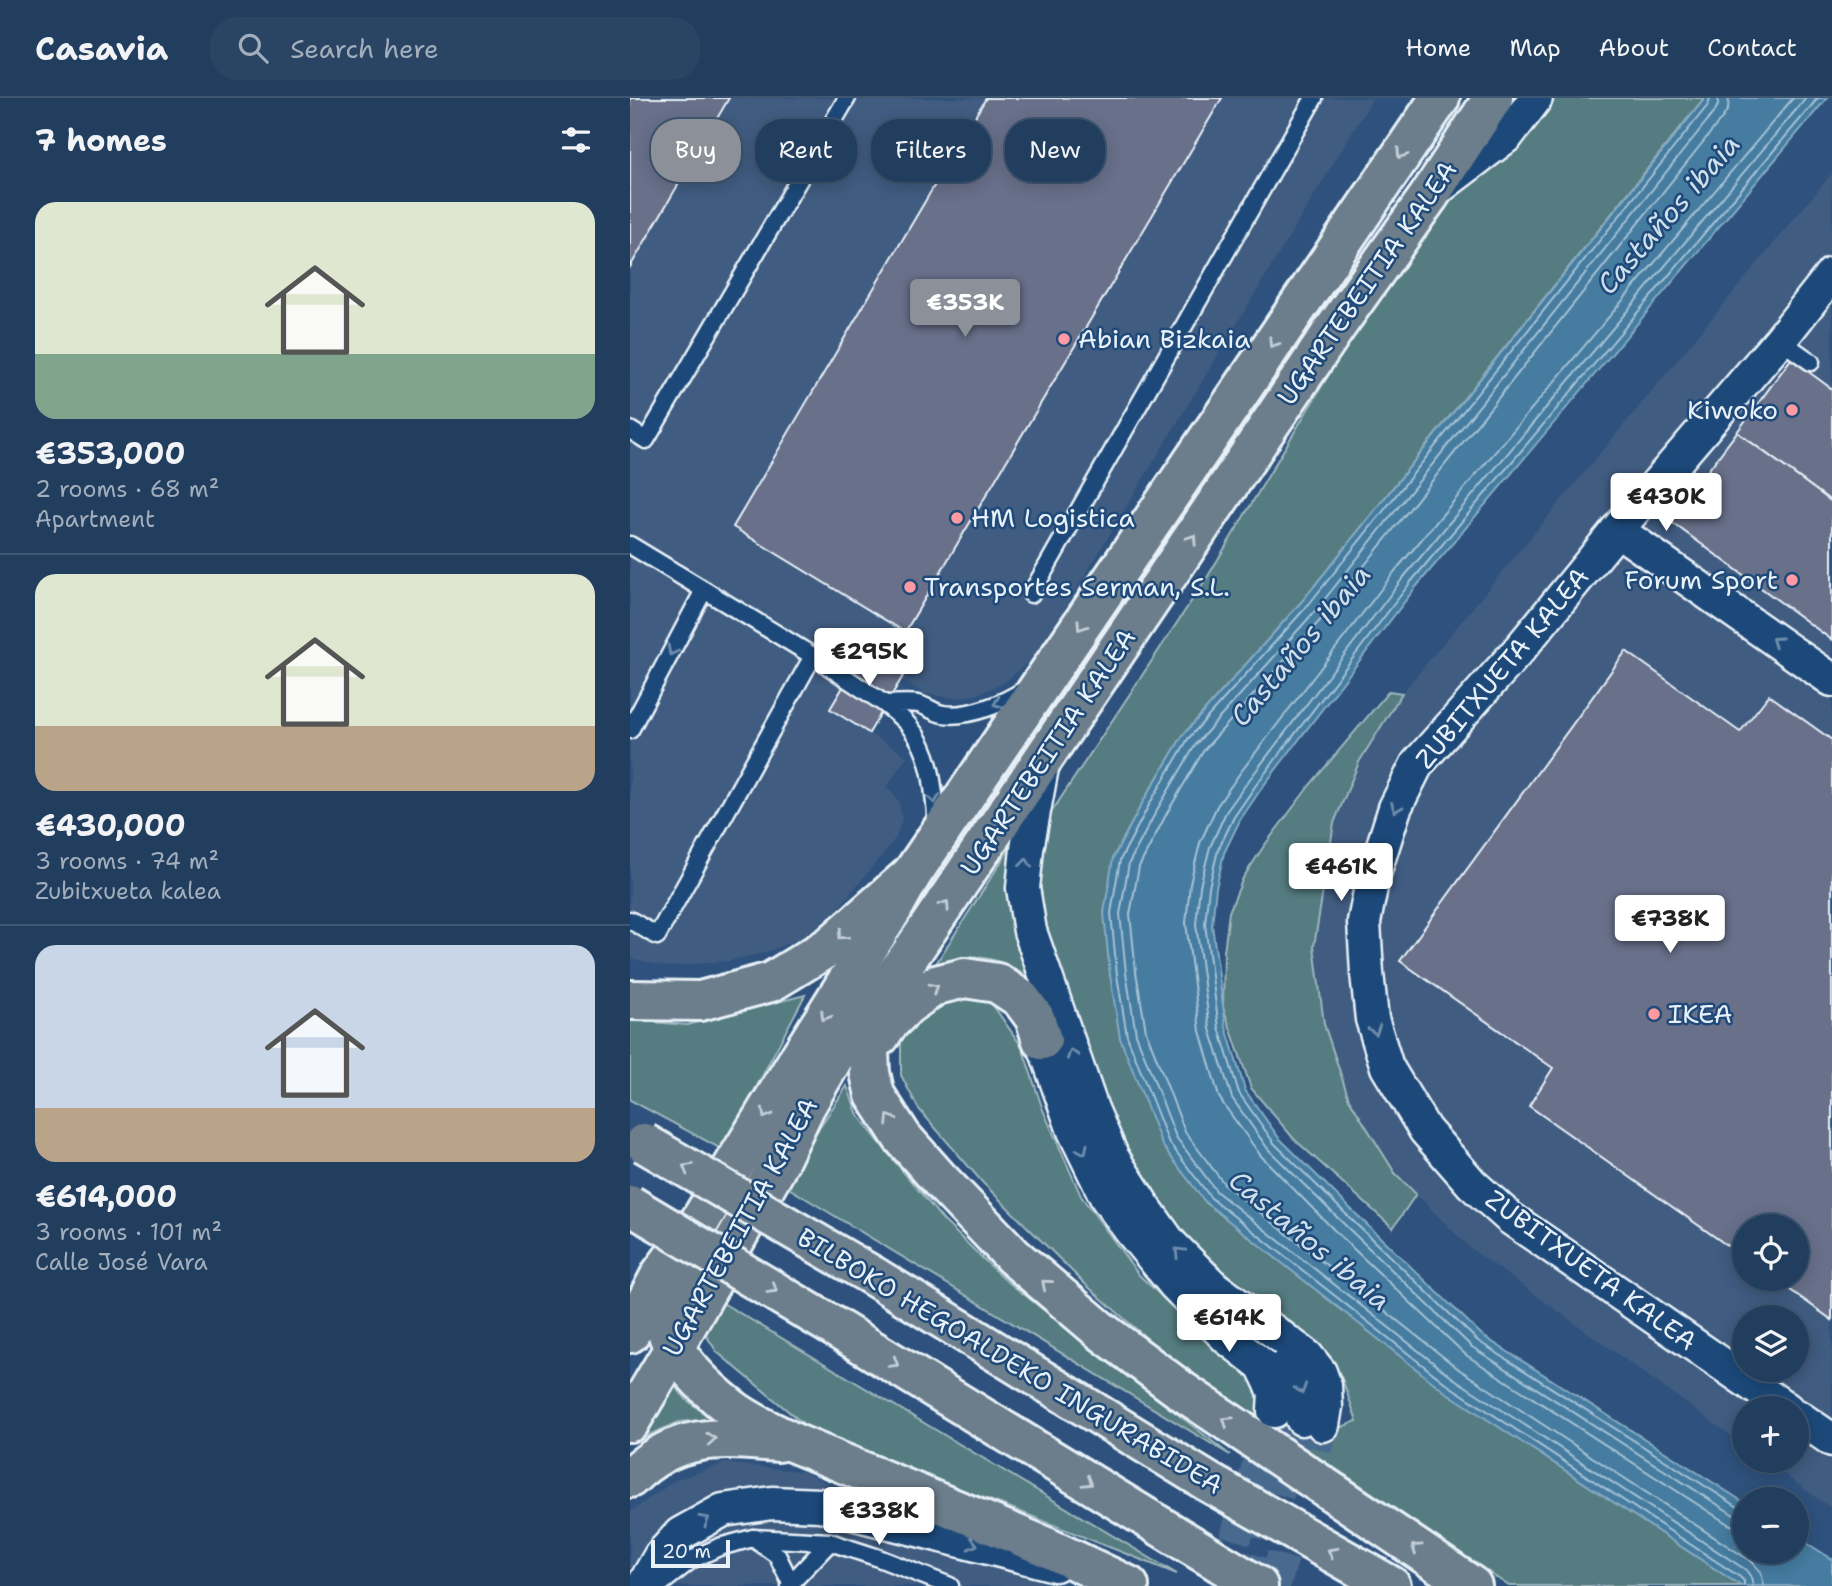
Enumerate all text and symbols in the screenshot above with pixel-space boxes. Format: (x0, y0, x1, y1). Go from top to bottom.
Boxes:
search box (210, 17, 700, 80)
text: Casavia (35, 26, 168, 71)
icon: search (234, 29, 272, 67)
text: Search here (290, 31, 439, 66)
text: Home (1405, 32, 1471, 64)
text: Map (1509, 32, 1561, 64)
text: About (1599, 32, 1669, 64)
text: Contact (1707, 32, 1797, 64)
chip: Buy (651, 119, 741, 182)
chip: Rent (755, 119, 857, 182)
chip: Filters (871, 119, 991, 182)
chip: New (1005, 119, 1105, 182)
text: 7 homes (35, 120, 167, 161)
icon: filters (557, 121, 595, 159)
water label: Castaños ibaia (1588, 126, 1748, 302)
one-way arrow (1396, 147, 1409, 160)
street label: UGARTEBEITIA KALEA (1269, 154, 1464, 412)
icon: home (252, 247, 378, 373)
pin: €353K (916, 280, 1014, 339)
text: €353K (926, 287, 1004, 317)
place label: Abian Bizkaia (1078, 321, 1250, 356)
marker: Abian Bizkaia (1056, 331, 1072, 347)
one-way arrow (1269, 335, 1282, 348)
place label: Kiwoko (1687, 392, 1778, 427)
marker: Kiwoko (1784, 402, 1800, 418)
text: €353,000 (35, 433, 185, 474)
text: 2 rooms · 68 m² (35, 474, 219, 504)
pin: €430K (1617, 474, 1715, 533)
text: €430K (1627, 481, 1705, 511)
place label: HM Logistica (971, 500, 1135, 535)
text: Apartment (35, 504, 155, 534)
marker: HM Logistica (949, 510, 965, 526)
one-way arrow (1184, 534, 1197, 547)
water label: Castaños ibaia (1221, 556, 1379, 734)
street label: ZUBITXUETA KALEA (1407, 560, 1596, 776)
place label: Forum Sport (1624, 562, 1778, 597)
place label: Transportes Serman, S.L. (924, 569, 1230, 604)
marker: Forum Sport (1784, 572, 1800, 588)
marker: Transportes Serman, S.L. (902, 579, 918, 595)
one-way arrow (1077, 618, 1089, 631)
icon: home (252, 619, 378, 745)
street label: UGARTEBEITIA KALEA (952, 621, 1143, 882)
pin: €295K (820, 628, 918, 688)
text: €295K (830, 636, 908, 666)
one-way arrow (1771, 637, 1784, 649)
one-way arrow (667, 643, 680, 656)
one-way arrow (993, 695, 1005, 709)
one-way arrow (927, 794, 942, 805)
one-way arrow (1390, 800, 1404, 813)
text: €430,000 (35, 805, 186, 846)
pin: €461K (1292, 844, 1390, 903)
text: 3 rooms · 74 m² (35, 846, 219, 876)
text: €461K (1305, 851, 1377, 881)
one-way arrow (1018, 857, 1033, 868)
text: Zubitxueta kalea (35, 876, 221, 906)
pin: €738K (1621, 896, 1719, 955)
one-way arrow (937, 900, 949, 913)
text: €738K (1631, 903, 1709, 933)
one-way arrow (837, 927, 850, 939)
one-way arrow (927, 983, 939, 997)
icon: home (252, 990, 378, 1116)
place label: IKEA (1668, 996, 1732, 1031)
marker: IKEA (1646, 1006, 1662, 1022)
one-way arrow (821, 1008, 834, 1021)
one-way arrow (1367, 1023, 1382, 1035)
one-way arrow (1066, 1048, 1080, 1060)
street label: UGARTEBEITIA KALEA (654, 1091, 825, 1362)
one-way arrow (761, 1106, 774, 1119)
one-way arrow (886, 1113, 899, 1126)
one-way arrow (1075, 1143, 1089, 1155)
water label: Castaños ibaia (1221, 1161, 1399, 1319)
one-way arrow (682, 1163, 694, 1176)
text: €614,000 (35, 1176, 177, 1217)
street label: ZUBITXUETA KALEA (1479, 1181, 1704, 1358)
map controls (1732, 1214, 1809, 1564)
button: locate (1732, 1214, 1809, 1291)
text: 3 rooms · 101 m² (35, 1217, 222, 1247)
street label: BILBOKO HEGOALDEKO INGURABIDEA (791, 1219, 1230, 1502)
text: Calle José Vara (35, 1247, 208, 1277)
one-way arrow (1174, 1248, 1187, 1261)
one-way arrow (1041, 1280, 1054, 1292)
one-way arrow (765, 1281, 778, 1294)
pin: €614K (1180, 1294, 1278, 1354)
text: €614K (1193, 1302, 1265, 1332)
button: layers (1732, 1305, 1809, 1382)
one-way arrow (886, 1355, 899, 1368)
one-way arrow (1292, 1382, 1307, 1395)
button: + (1732, 1396, 1809, 1473)
one-way arrow (1222, 1417, 1235, 1429)
one-way arrow (706, 1432, 717, 1447)
one-way arrow (1080, 1474, 1093, 1487)
button: − (1732, 1487, 1809, 1564)
pin: €338K (830, 1488, 928, 1547)
text: €338K (839, 1495, 919, 1525)
one-way arrow (697, 1515, 710, 1528)
one-way arrow (967, 1536, 979, 1550)
scale bar (651, 1537, 730, 1569)
text: 20 m (662, 1539, 711, 1564)
one-way arrow (1410, 1543, 1423, 1556)
one-way arrow (1327, 1547, 1340, 1560)

